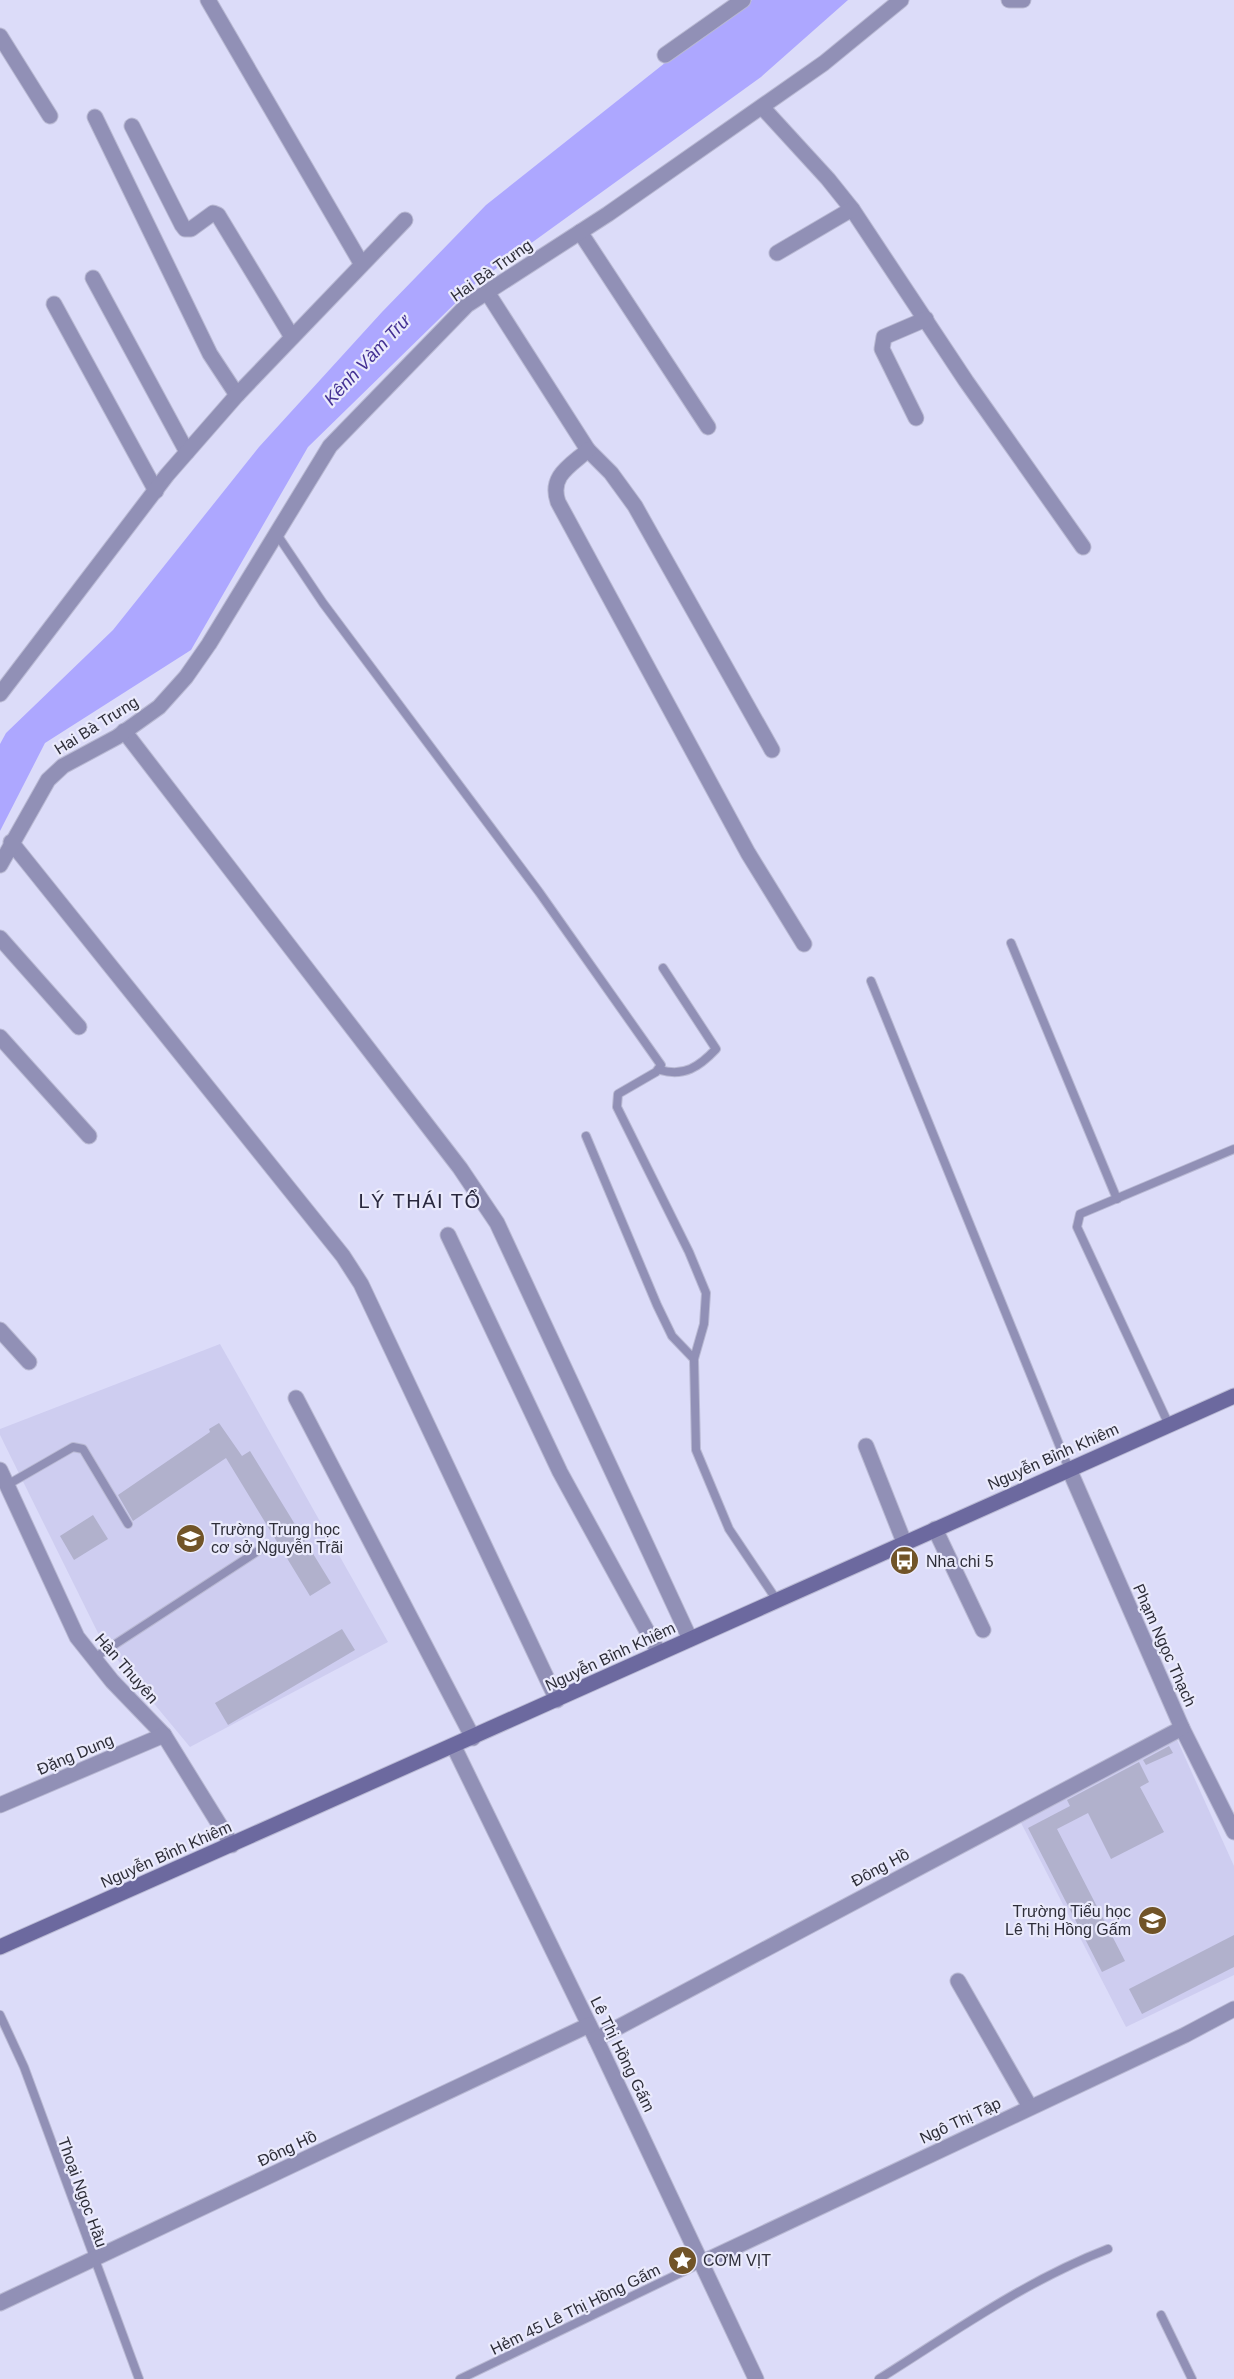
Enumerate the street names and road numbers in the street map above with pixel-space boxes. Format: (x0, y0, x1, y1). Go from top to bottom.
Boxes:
street label: Hai Bà Trưng (447, 236, 535, 305)
street label: Hai Bà Trưng (51, 693, 141, 758)
street label: Nguyễn Bỉnh Khiêm (985, 1419, 1121, 1493)
street label: Phạm Ngọc Thạch (1130, 1581, 1199, 1709)
street label: Nguyễn Bỉnh Khiêm (542, 1618, 678, 1694)
street label: Hàn Thuyên (92, 1630, 162, 1707)
street label: Đặng Dung (35, 1731, 116, 1778)
street label: Nguyễn Bỉnh Khiêm (98, 1817, 234, 1891)
street label: Đông Hồ (848, 1845, 912, 1890)
street label: Lê Thị Hồng Gấm (587, 1994, 658, 2115)
street label: Ngô Thị Tập (917, 2094, 1004, 2147)
street label: Đông Hồ (255, 2127, 320, 2170)
street label: Thoại Ngọc Hầu (55, 2135, 110, 2249)
street label: Hẻm 45 Lê Thị Hồng Gấm (488, 2261, 663, 2358)

